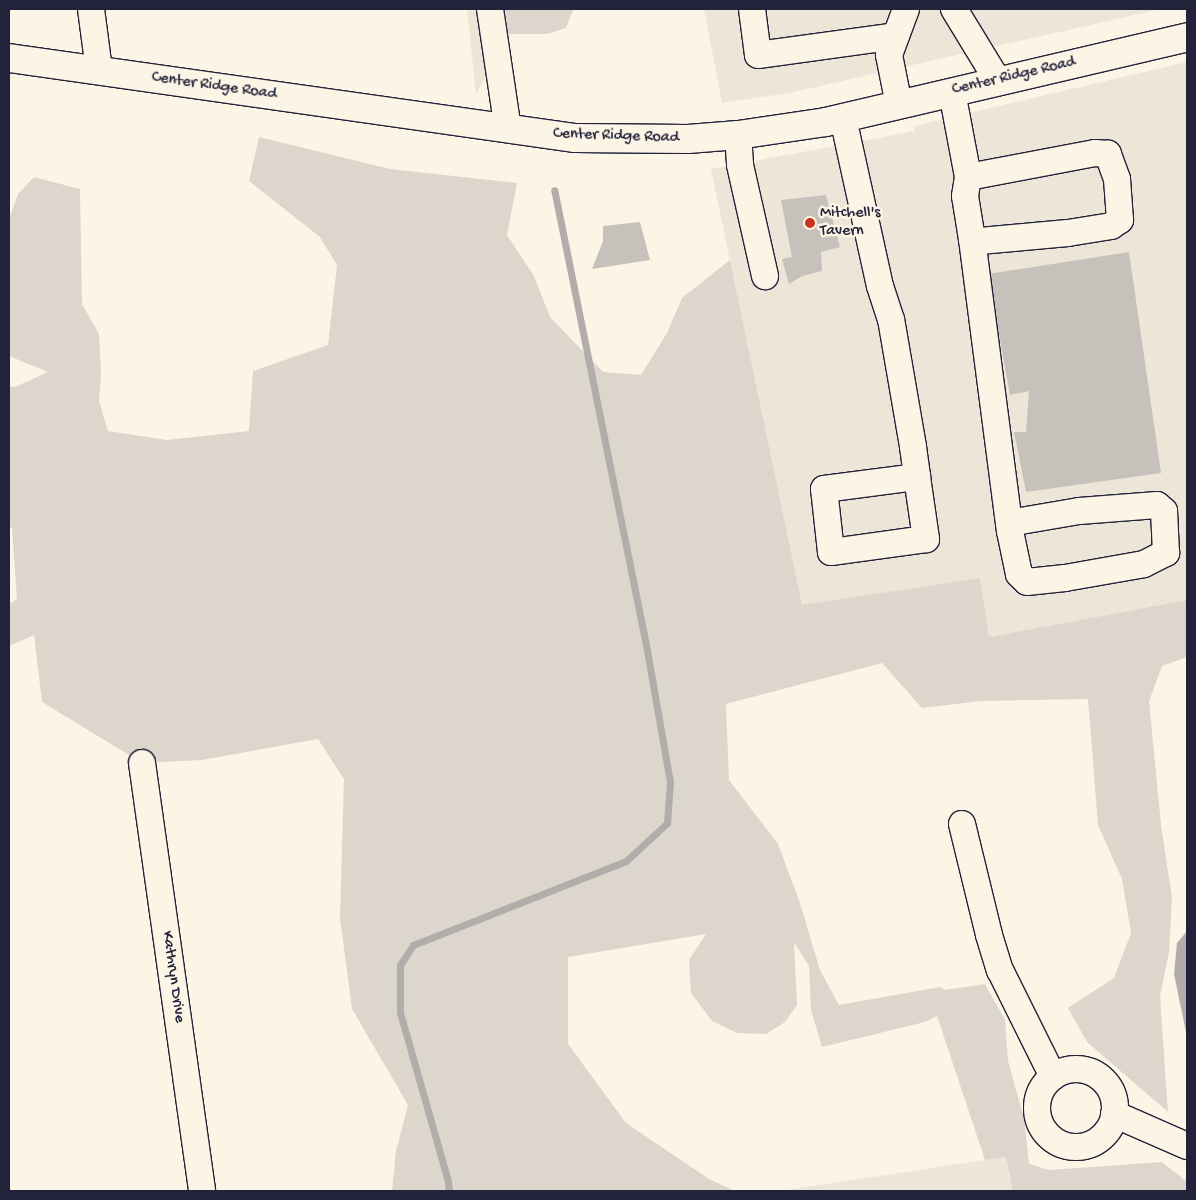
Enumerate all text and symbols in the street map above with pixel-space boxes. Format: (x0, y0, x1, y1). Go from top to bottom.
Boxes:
street label: Center Ridge Road (950, 53, 1078, 101)
street label: Center Ridge Road (150, 69, 278, 105)
street label: Center Ridge Road (553, 125, 679, 149)
place label: Mitchell's Tavern (820, 204, 880, 242)
marker: Mitchell's Tavern (804, 217, 816, 229)
street label: Kathryn Drive (156, 930, 188, 1024)

